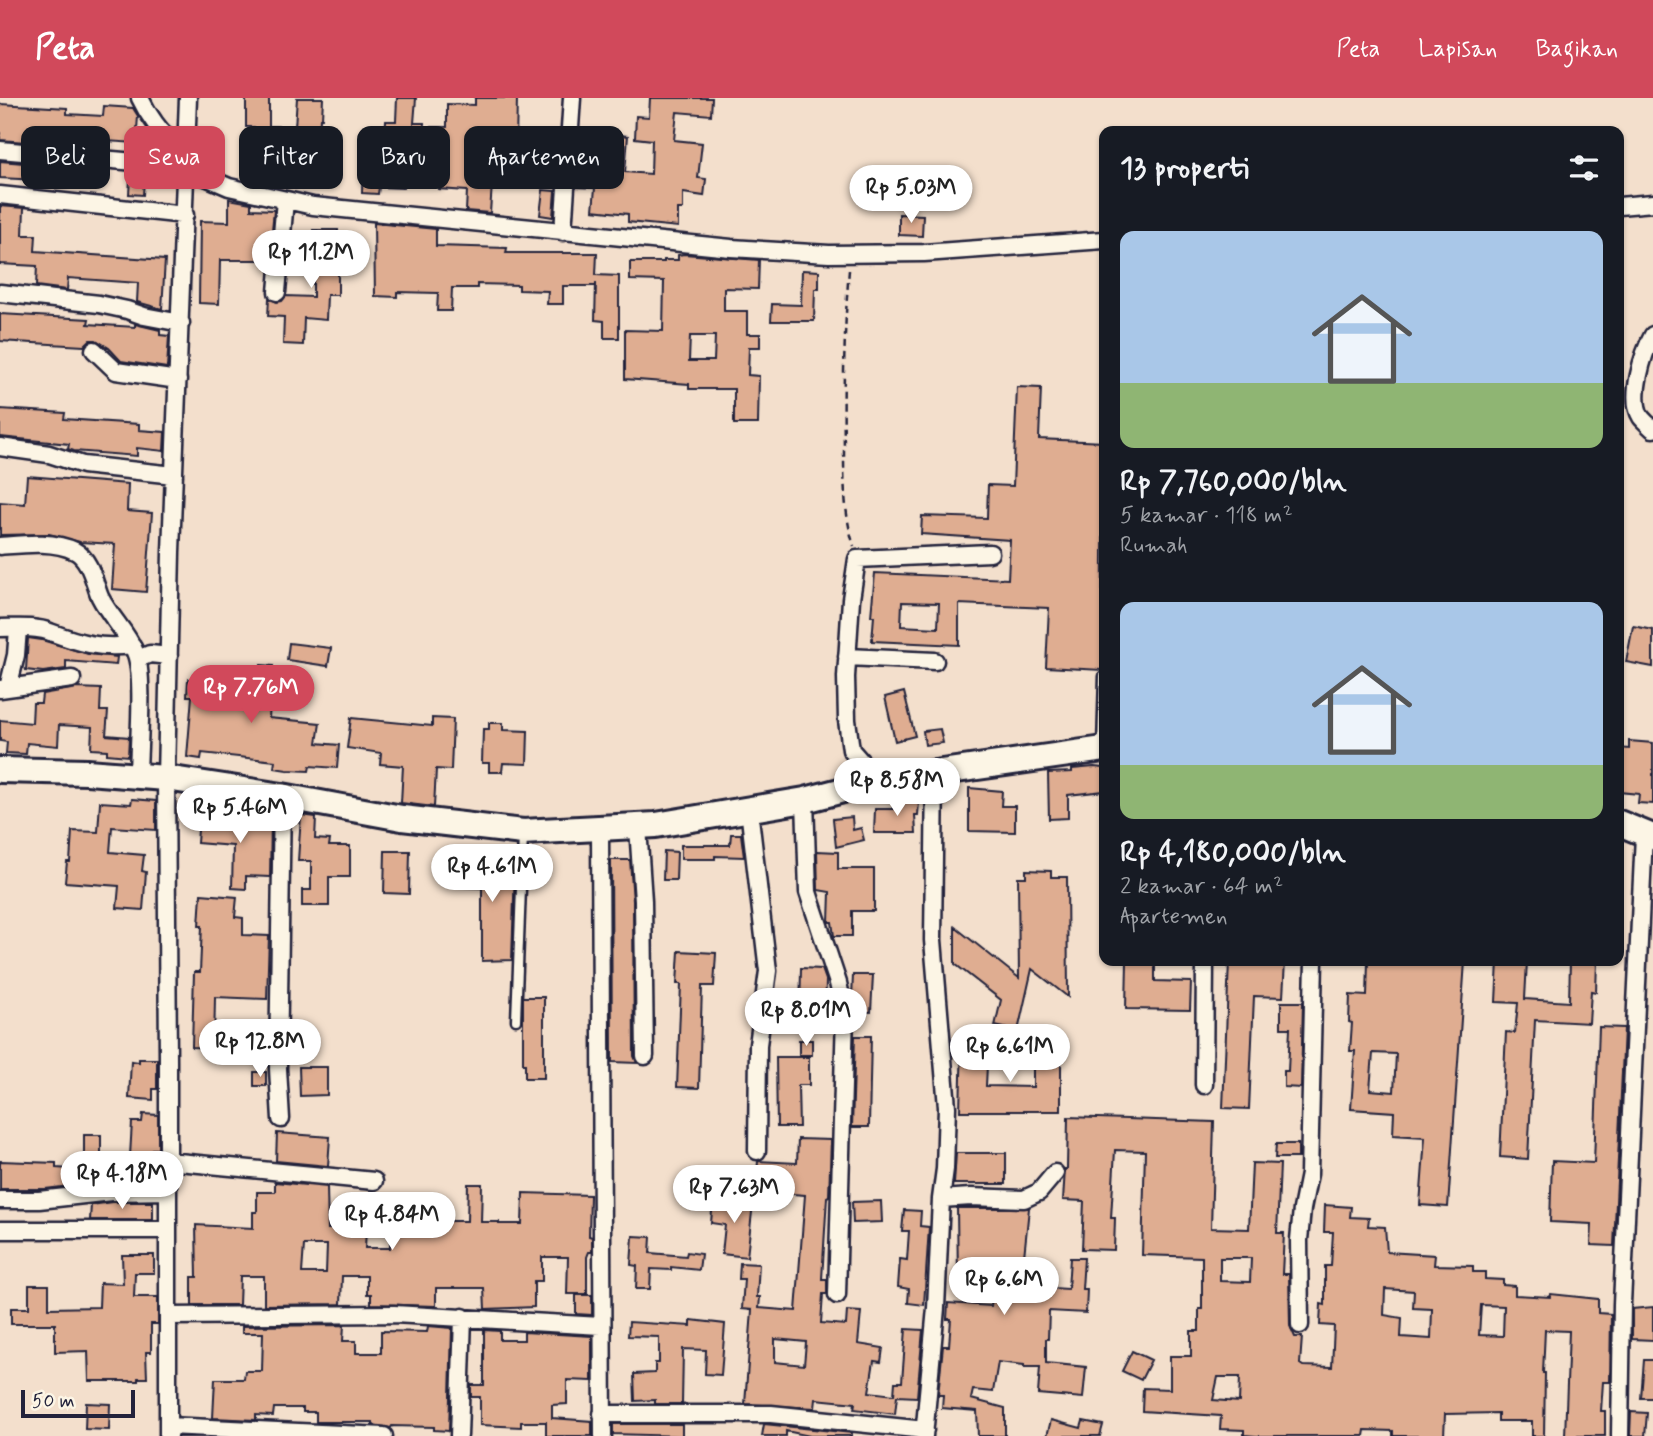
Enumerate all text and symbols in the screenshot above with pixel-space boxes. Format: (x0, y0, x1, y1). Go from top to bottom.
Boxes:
text: Peta (35, 27, 95, 71)
text: Peta (1337, 34, 1380, 65)
text: Lapisan (1418, 34, 1497, 65)
text: Bagikan (1535, 34, 1618, 65)
chip: Beli (21, 126, 110, 189)
chip: Sewa (124, 126, 225, 189)
chip: Filter (239, 126, 343, 189)
chip: Baru (357, 126, 450, 189)
chip: Apartemen (464, 126, 624, 189)
text: 13 properti (1120, 149, 1249, 188)
icon: filters (1565, 149, 1603, 187)
pin: Rp 5.03M (839, 166, 983, 225)
text: Rp 5.03M (865, 173, 957, 203)
pin: Rp 11.2M (239, 230, 383, 290)
text: Rp 11.2M (268, 238, 354, 268)
icon: home (1299, 276, 1425, 402)
text: Rp 7,760,000/bln (1120, 462, 1347, 501)
text: 5 kamar · 118 m² (1120, 501, 1293, 531)
text: Rumah (1120, 531, 1188, 561)
icon: home (1299, 647, 1425, 773)
pin: Rp 7.76M (179, 666, 323, 725)
text: Rp 7.76M (203, 673, 299, 703)
pin: Rp 8.58M (825, 758, 969, 818)
text: Rp 8.58M (850, 766, 944, 796)
pin: Rp 5.46M (168, 786, 312, 845)
text: Rp 5.46M (193, 793, 287, 823)
text: Rp 4,180,000/bln (1120, 833, 1346, 872)
pin: Rp 4.61M (420, 844, 564, 904)
text: Rp 4.61M (447, 852, 537, 882)
text: 2 kamar · 64 m² (1120, 872, 1283, 902)
text: Apartemen (1120, 902, 1228, 932)
pin: Rp 8.01M (734, 988, 878, 1048)
text: Rp 8.01M (761, 996, 851, 1026)
pin: Rp 12.8M (188, 1020, 332, 1079)
pin: Rp 6.61M (938, 1024, 1082, 1084)
text: Rp 12.8M (215, 1027, 305, 1057)
text: Rp 6.61M (966, 1032, 1054, 1062)
pin: Rp 4.18M (50, 1152, 194, 1211)
text: Rp 4.18M (77, 1159, 167, 1189)
pin: Rp 7.63M (662, 1166, 806, 1225)
text: Rp 7.63M (689, 1173, 779, 1203)
pin: Rp 4.84M (320, 1192, 464, 1252)
text: Rp 4.84M (345, 1200, 439, 1230)
pin: Rp 6.6M (939, 1258, 1069, 1317)
text: Rp 6.6M (965, 1265, 1043, 1295)
scale bar (21, 1387, 135, 1419)
text: 50 m (32, 1389, 75, 1414)

